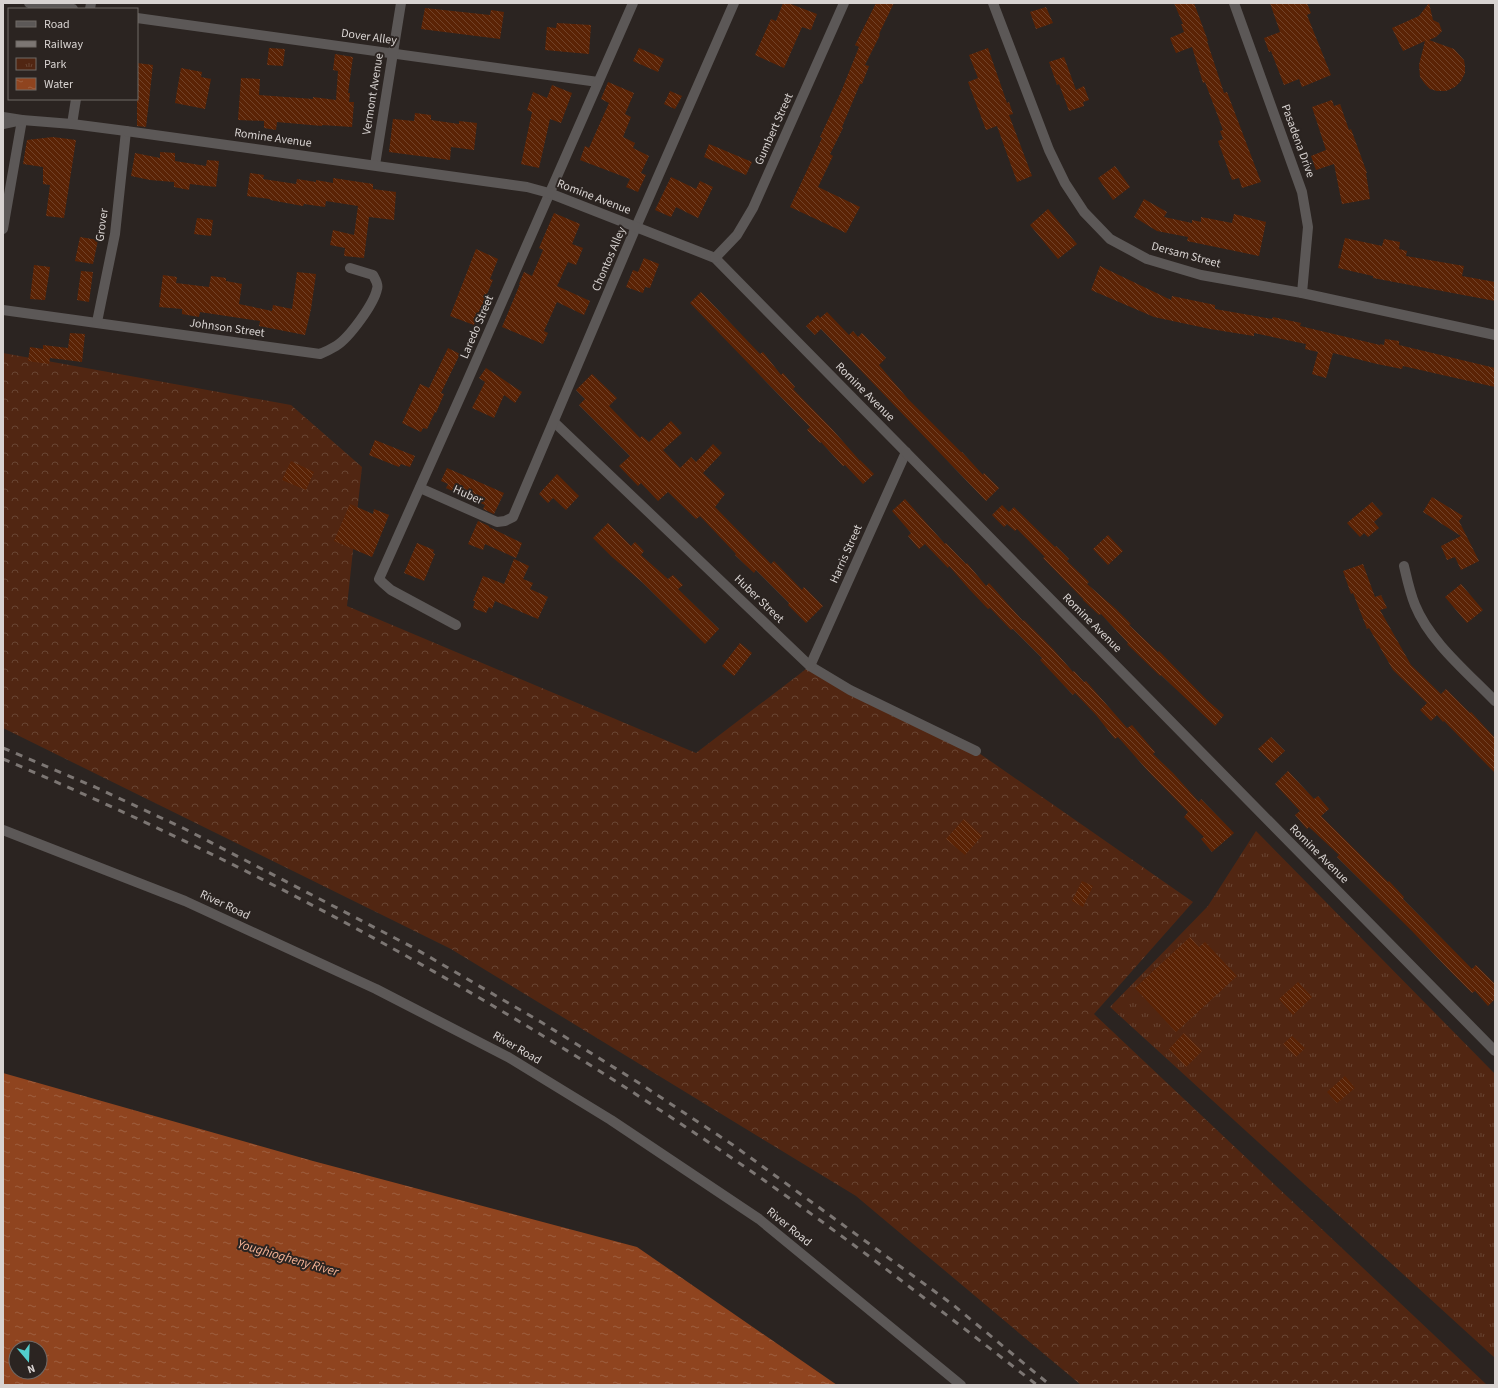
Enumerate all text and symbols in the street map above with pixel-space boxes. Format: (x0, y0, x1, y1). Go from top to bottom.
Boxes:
legend (8, 8, 138, 100)
text: Road (44, 16, 70, 33)
street label: Dover Alley (340, 25, 398, 49)
text: Railway (44, 36, 83, 53)
street label: Vermont Avenue (358, 52, 388, 136)
text: Park (44, 56, 66, 73)
text: Water (44, 76, 74, 93)
street label: Gumbert Street (751, 90, 797, 168)
street label: Pasadena Drive (1277, 102, 1319, 180)
street label: Romine Avenue (233, 124, 313, 152)
street label: Romine Avenue (555, 175, 634, 219)
street label: Grover (91, 206, 113, 243)
street label: Chontos Alley (588, 224, 630, 294)
street label: Dersam Street (1150, 238, 1222, 272)
street label: Laredo Street (456, 293, 498, 361)
street label: Johnson Street (188, 314, 266, 342)
street label: Romine Avenue (831, 358, 899, 426)
street label: Huber (450, 481, 486, 509)
street label: Harris Street (825, 522, 867, 586)
street label: Huber Street (730, 571, 788, 627)
street label: Romine Avenue (1058, 589, 1126, 657)
street label: Romine Avenue (1285, 820, 1353, 888)
street label: River Road (197, 886, 253, 924)
street label: River Road (490, 1027, 544, 1069)
street label: River Road (763, 1204, 815, 1250)
water label: Youghiogheny River (235, 1235, 341, 1281)
north arrow (8, 1340, 48, 1380)
text: N (25, 1361, 37, 1377)

